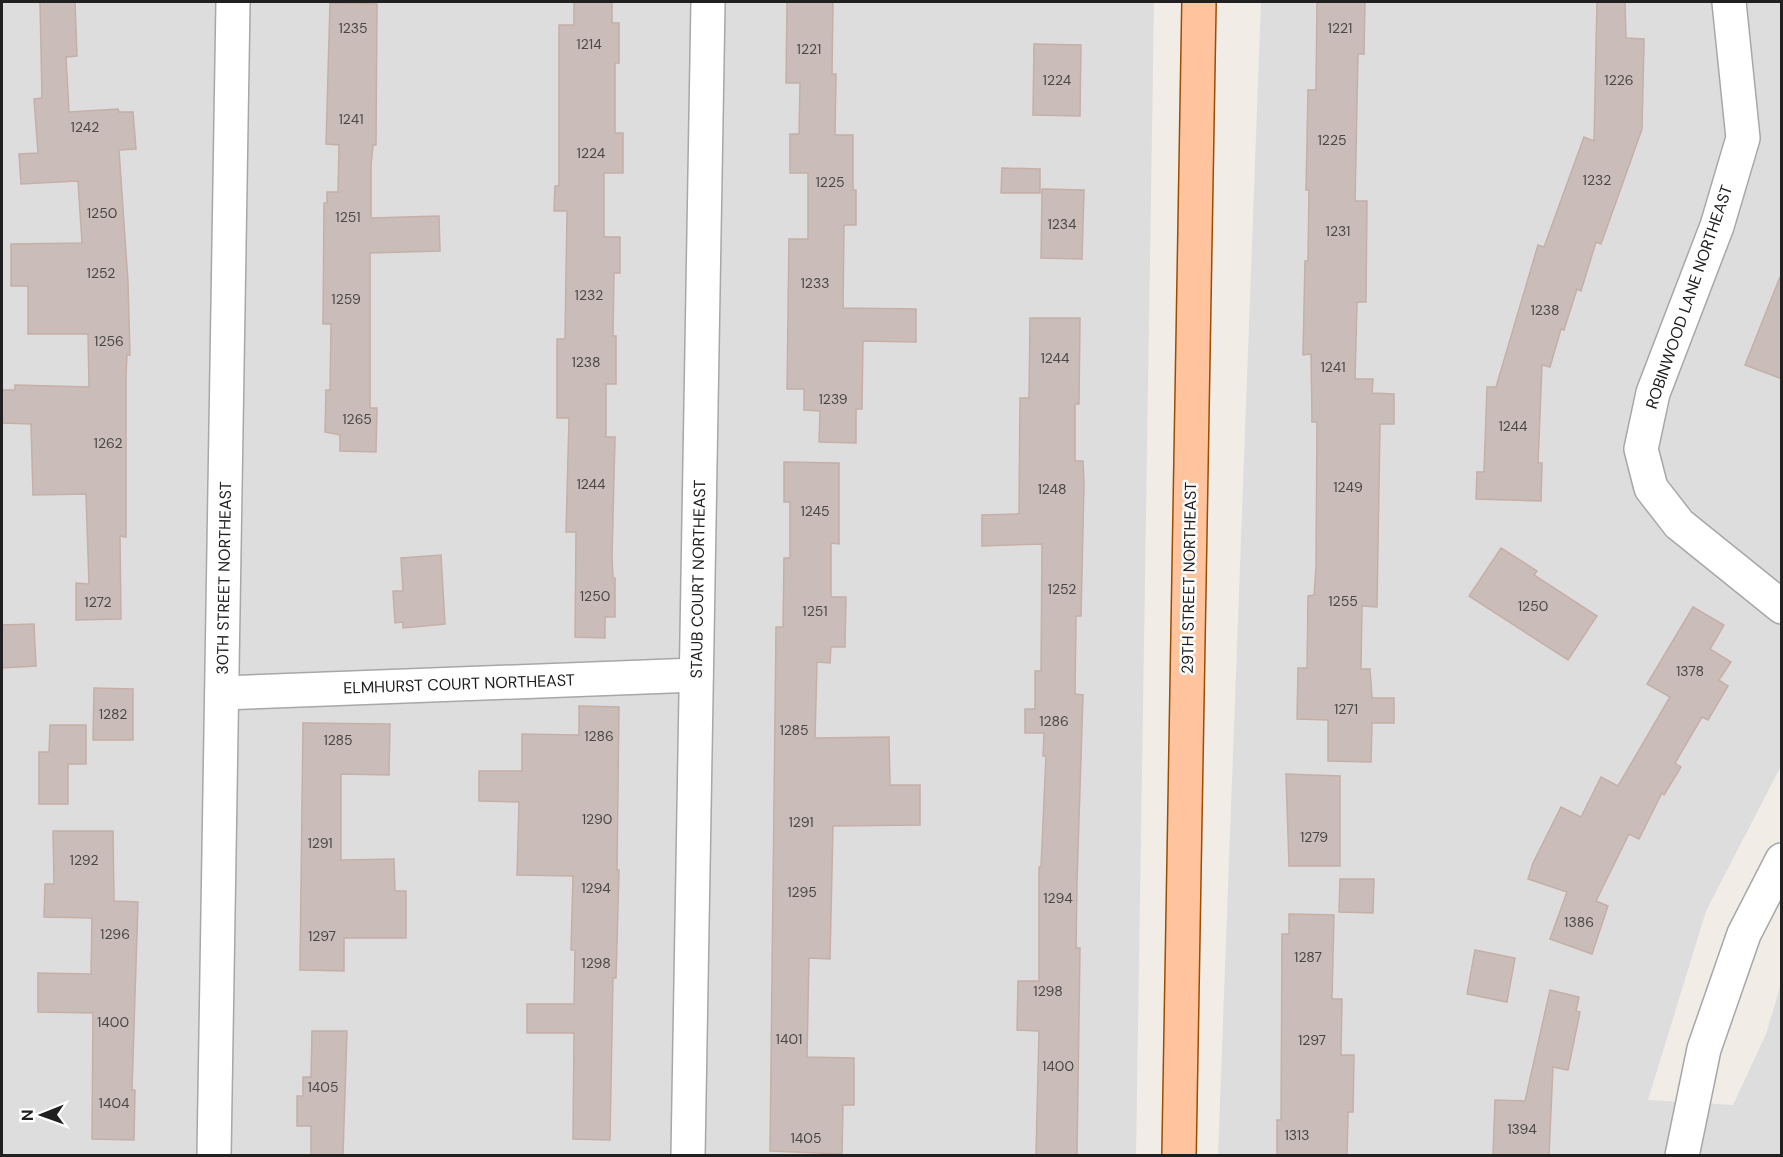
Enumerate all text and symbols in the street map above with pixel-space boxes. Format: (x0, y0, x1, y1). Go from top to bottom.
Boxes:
house number: 1235 (338, 19, 368, 37)
house number: 1221 (1328, 19, 1352, 37)
house number: 1214 (576, 35, 602, 53)
house number: 1221 (797, 40, 821, 58)
house number: 1224 (1043, 71, 1072, 89)
house number: 1226 (1604, 71, 1634, 89)
house number: 1241 (338, 110, 364, 128)
house number: 1242 (71, 118, 99, 136)
house number: 1225 (1317, 131, 1347, 149)
house number: 1224 (577, 144, 606, 162)
house number: 1232 (1583, 171, 1611, 189)
house number: 1225 (815, 173, 845, 191)
street label: ROBINWOOD LANE NORTHEAST (1641, 182, 1737, 412)
house number: 1250 (87, 204, 117, 222)
house number: 1251 (335, 208, 361, 226)
house number: 1234 (1047, 215, 1077, 233)
house number: 1231 (1326, 222, 1350, 240)
house number: 1252 (87, 264, 115, 282)
house number: 1233 (801, 274, 829, 292)
house number: 1232 (575, 286, 603, 304)
house number: 1259 (331, 290, 361, 308)
house number: 1238 (1530, 301, 1560, 319)
house number: 1256 (94, 332, 124, 350)
house number: 1244 (1040, 349, 1070, 367)
house number: 1238 (571, 353, 601, 371)
house number: 1241 (1320, 358, 1346, 376)
house number: 1239 (818, 390, 848, 408)
house number: 1265 (342, 410, 372, 428)
house number: 1244 (1498, 417, 1528, 435)
house number: 1262 (94, 434, 122, 452)
house number: 1244 (576, 475, 606, 493)
house number: 1249 (1333, 478, 1363, 496)
street label: STAUB COURT NORTHEAST (686, 479, 710, 679)
house number: 1248 (1037, 480, 1067, 498)
street label: 30TH STREET NORTHEAST (212, 481, 236, 675)
street label: 29TH STREET NORTHEAST (1177, 482, 1201, 674)
house number: 1245 (800, 502, 830, 520)
house number: 1252 (1048, 580, 1076, 598)
house number: 1250 (580, 587, 610, 605)
house number: 1255 (1328, 592, 1358, 610)
house number: 1272 (84, 593, 112, 611)
house number: 1250 (1518, 597, 1548, 615)
house number: 1251 (802, 602, 828, 620)
house number: 1378 (1676, 662, 1704, 680)
street label: ELMHURST COURT NORTHEAST (343, 669, 575, 699)
house number: 1271 (1334, 700, 1358, 718)
house number: 1282 (99, 705, 127, 723)
house number: 1286 (1039, 712, 1069, 730)
house number: 1285 (779, 721, 809, 739)
house number: 1286 (584, 727, 614, 745)
house number: 1285 (323, 731, 353, 749)
house number: 1290 (582, 810, 612, 828)
house number: 1291 (788, 813, 814, 831)
house number: 1279 (1300, 828, 1328, 846)
house number: 1291 (307, 834, 333, 852)
house number: 1292 (70, 851, 98, 869)
house number: 1294 (581, 879, 611, 897)
house number: 1295 (787, 883, 817, 901)
house number: 1294 (1043, 889, 1073, 907)
house number: 1386 (1564, 913, 1594, 931)
house number: 1296 (100, 925, 130, 943)
house number: 1297 (308, 927, 336, 945)
house number: 1287 (1294, 948, 1322, 966)
house number: 1298 (581, 954, 611, 972)
house number: 1298 (1033, 982, 1063, 1000)
house number: 1400 (97, 1013, 129, 1031)
house number: 1401 (776, 1030, 802, 1048)
house number: 1297 (1298, 1031, 1326, 1049)
house number: 1400 (1042, 1057, 1074, 1075)
house number: 1405 (308, 1078, 338, 1096)
north arrow (12, 1085, 72, 1145)
house number: 1404 (99, 1094, 130, 1112)
text: N (17, 1109, 38, 1121)
house number: 1394 (1507, 1120, 1537, 1138)
house number: 1313 (1284, 1126, 1310, 1144)
house number: 1405 (791, 1129, 821, 1147)

